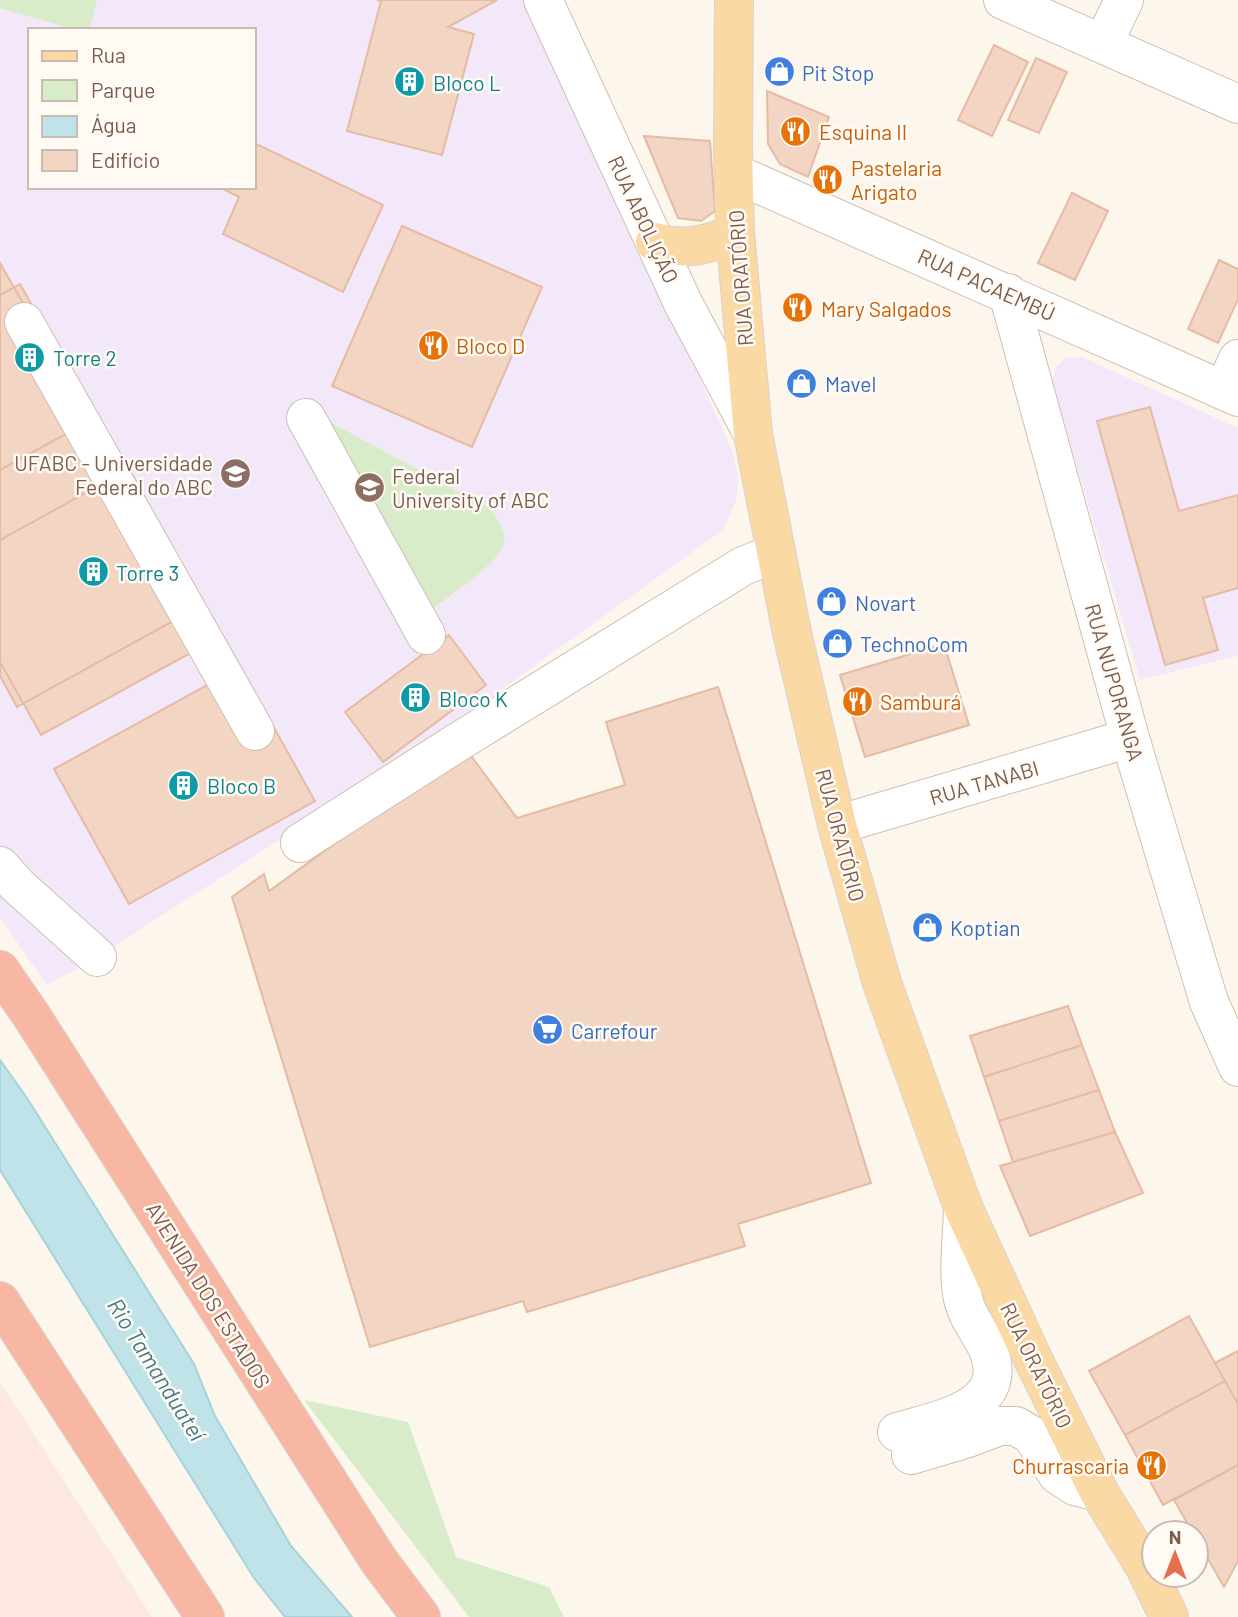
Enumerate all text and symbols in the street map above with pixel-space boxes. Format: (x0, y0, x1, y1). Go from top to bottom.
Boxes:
legend (28, 28, 256, 189)
text: Rua (91, 42, 126, 67)
shop icon: Pit Stop (762, 55, 796, 89)
place label: Pit Stop (802, 60, 874, 85)
building icon: Bloco L (393, 65, 427, 99)
place label: Bloco L (433, 70, 501, 95)
text: Parque (91, 77, 156, 102)
text: Água (91, 112, 137, 137)
restaurant icon: Esquina II (779, 114, 813, 148)
place label: Esquina II (819, 119, 907, 144)
text: Edifício (91, 147, 160, 172)
street label: RUA ABOLIÇÃO (604, 151, 684, 287)
place label: Pastelaria Arigato (851, 155, 942, 204)
restaurant icon: Pastelaria Arigato (811, 162, 845, 196)
street label: RUA ORATÓRIO (723, 209, 757, 347)
street label: RUA PACAEMBÚ (914, 243, 1060, 325)
restaurant icon: Mary Salgados (781, 291, 815, 325)
place label: Mary Salgados (821, 296, 952, 321)
restaurant icon: Bloco D (416, 328, 450, 362)
place label: Bloco D (456, 333, 525, 358)
building icon: Torre 2 (13, 340, 47, 374)
place label: Torre 2 (53, 345, 117, 370)
shop icon: Mavel (785, 366, 819, 400)
place label: Mavel (825, 371, 876, 396)
place label: UFABC - Universidade Federal do ABC (14, 450, 213, 499)
school or university icon: UFABC - Universidade Federal do ABC (219, 457, 253, 491)
place label: Federal University of ABC (392, 463, 549, 512)
school or university icon: Federal University of ABC (352, 470, 386, 504)
building icon: Torre 3 (76, 555, 110, 589)
place label: Torre 3 (116, 560, 179, 585)
shop icon: Novart (815, 585, 849, 619)
place label: Novart (855, 590, 916, 615)
street label: RUA NUPORANGA (1081, 600, 1150, 764)
shop icon: TechnoCom (820, 626, 854, 660)
place label: TechnoCom (860, 631, 968, 656)
building icon: Bloco K (399, 681, 433, 715)
restaurant icon: Samburá (840, 684, 874, 718)
place label: Bloco K (439, 686, 508, 711)
place label: Samburá (880, 689, 961, 714)
street label: RUA TANABI (927, 755, 1041, 809)
street label: RUA ORATÓRIO (811, 766, 871, 904)
building icon: Bloco B (167, 768, 201, 802)
place label: Bloco B (207, 773, 276, 798)
shop icon: Koptian (910, 910, 944, 944)
place label: Koptian (950, 915, 1021, 940)
supermarket icon: Carrefour (531, 1013, 565, 1047)
place label: Carrefour (571, 1018, 658, 1043)
street label: AVENIDA DOS ESTADOS (142, 1197, 276, 1393)
water label: Rio Tamanduateí (102, 1293, 213, 1447)
street label: RUA ORATÓRIO (996, 1298, 1078, 1432)
restaurant icon: Churrascaria (1135, 1448, 1169, 1482)
place label: Churrascaria (1012, 1453, 1129, 1478)
north arrow (1140, 1519, 1210, 1589)
text: N (1169, 1525, 1181, 1548)

